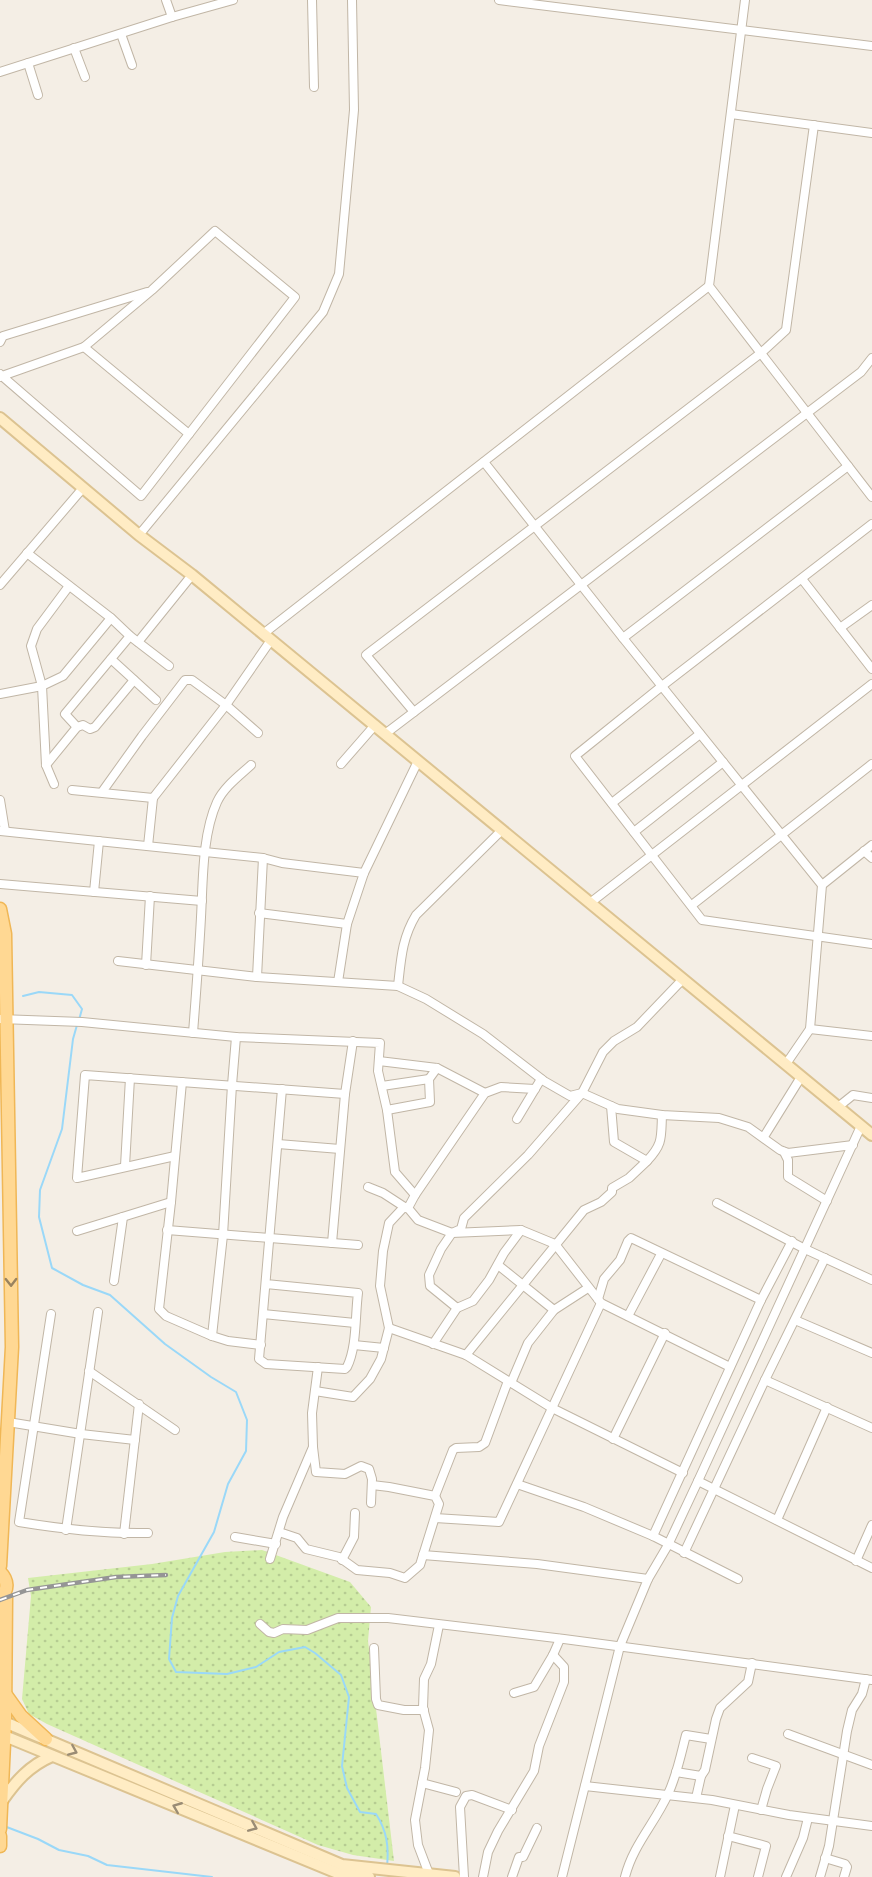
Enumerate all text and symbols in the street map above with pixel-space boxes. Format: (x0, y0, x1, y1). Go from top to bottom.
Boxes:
one-way arrow (5, 1277, 17, 1286)
one-way arrow (67, 1743, 78, 1755)
one-way arrow (172, 1802, 183, 1814)
one-way arrow (246, 1820, 257, 1832)

